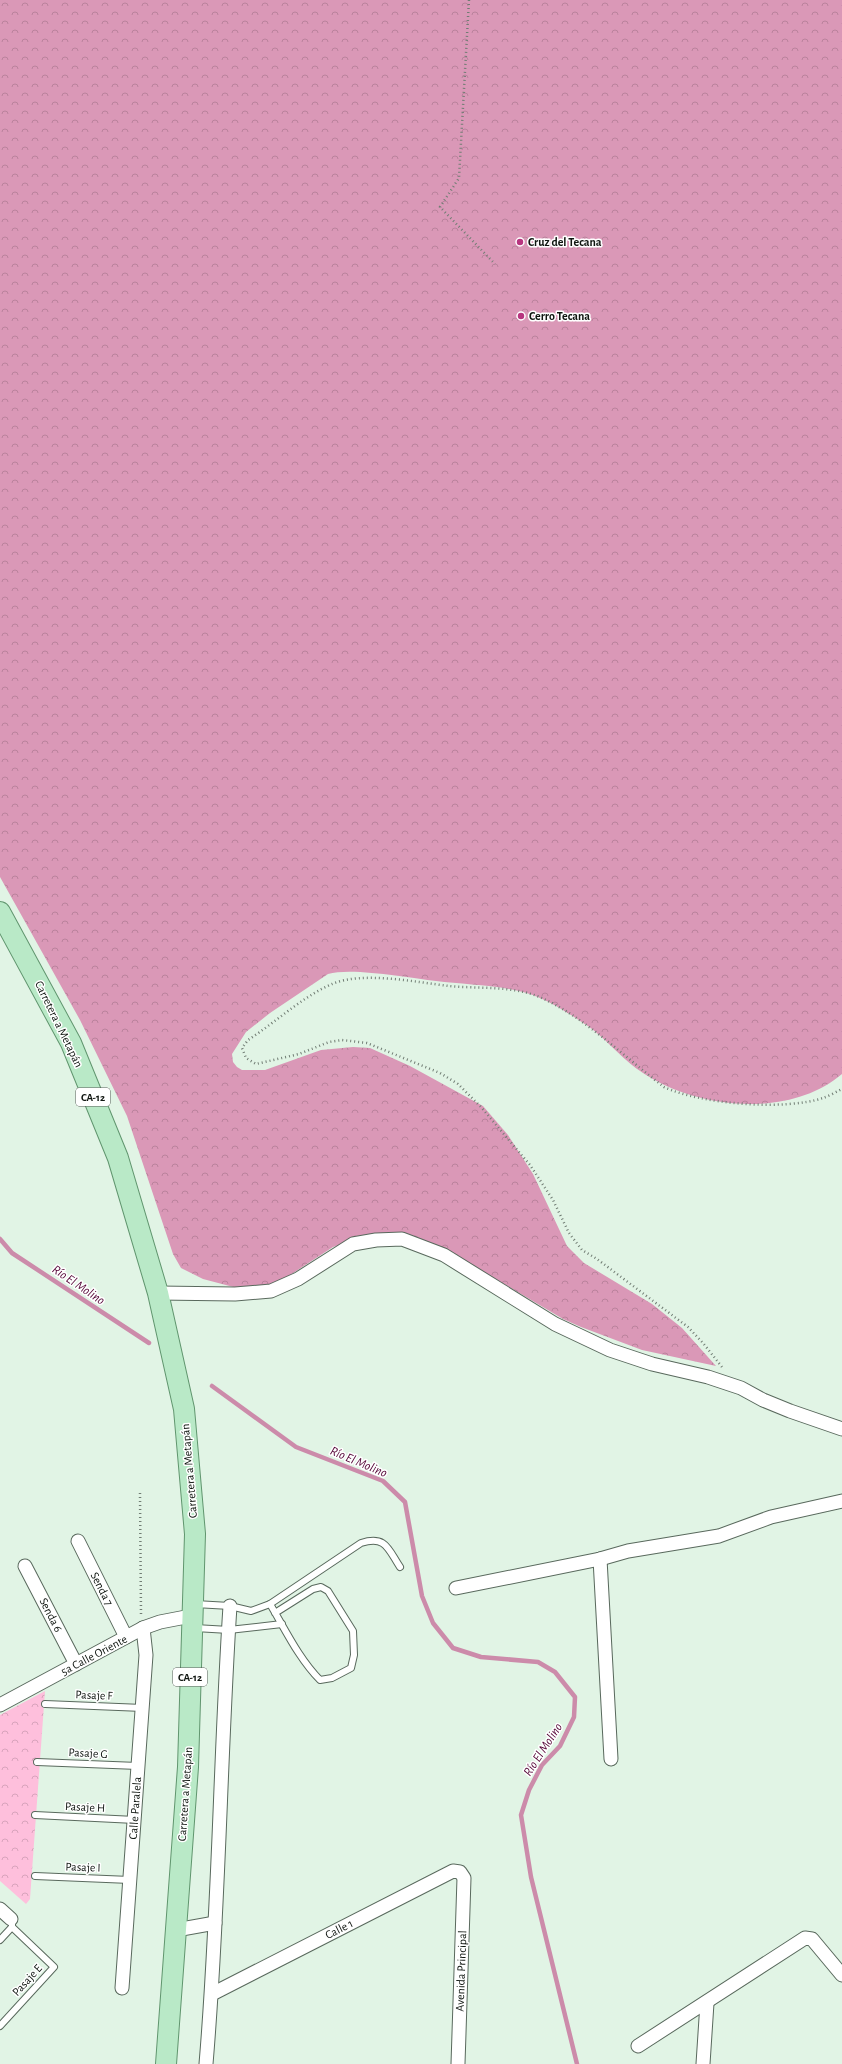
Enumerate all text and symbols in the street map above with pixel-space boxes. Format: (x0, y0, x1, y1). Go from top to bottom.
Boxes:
place label: Cruz del Tecana (528, 236, 602, 248)
marker: Cruz del Tecana (515, 237, 525, 247)
place label: Cerro Tecana (529, 310, 590, 322)
marker: Cerro Tecana (516, 311, 526, 321)
street label: Carretera a Metapán (33, 979, 85, 1069)
road number: CA-12 (76, 1088, 110, 1106)
water label: Río El Molino (49, 1263, 107, 1308)
street label: Carretera a Metapán (179, 1423, 199, 1519)
water label: Río El Molino (328, 1445, 389, 1480)
street label: Senda 7 (89, 1570, 115, 1608)
street label: Senda 6 (37, 1596, 65, 1634)
street label: 5a Calle Oriente (59, 1633, 129, 1677)
road number: CA-12 (173, 1668, 207, 1686)
street label: Pasaje F (75, 1688, 114, 1703)
water label: Río El Molino (521, 1721, 565, 1779)
street label: Pasaje G (68, 1746, 108, 1761)
street label: Carretera a Metapán (176, 1746, 194, 1842)
street label: Calle Paralela (127, 1776, 143, 1840)
street label: Pasaje H (64, 1800, 105, 1815)
street label: Pasaje I (65, 1860, 101, 1875)
street label: Calle 1 (323, 1917, 355, 1941)
street label: Avenida Principal (454, 1930, 468, 2012)
street label: Pasaje E (10, 1962, 45, 1999)

